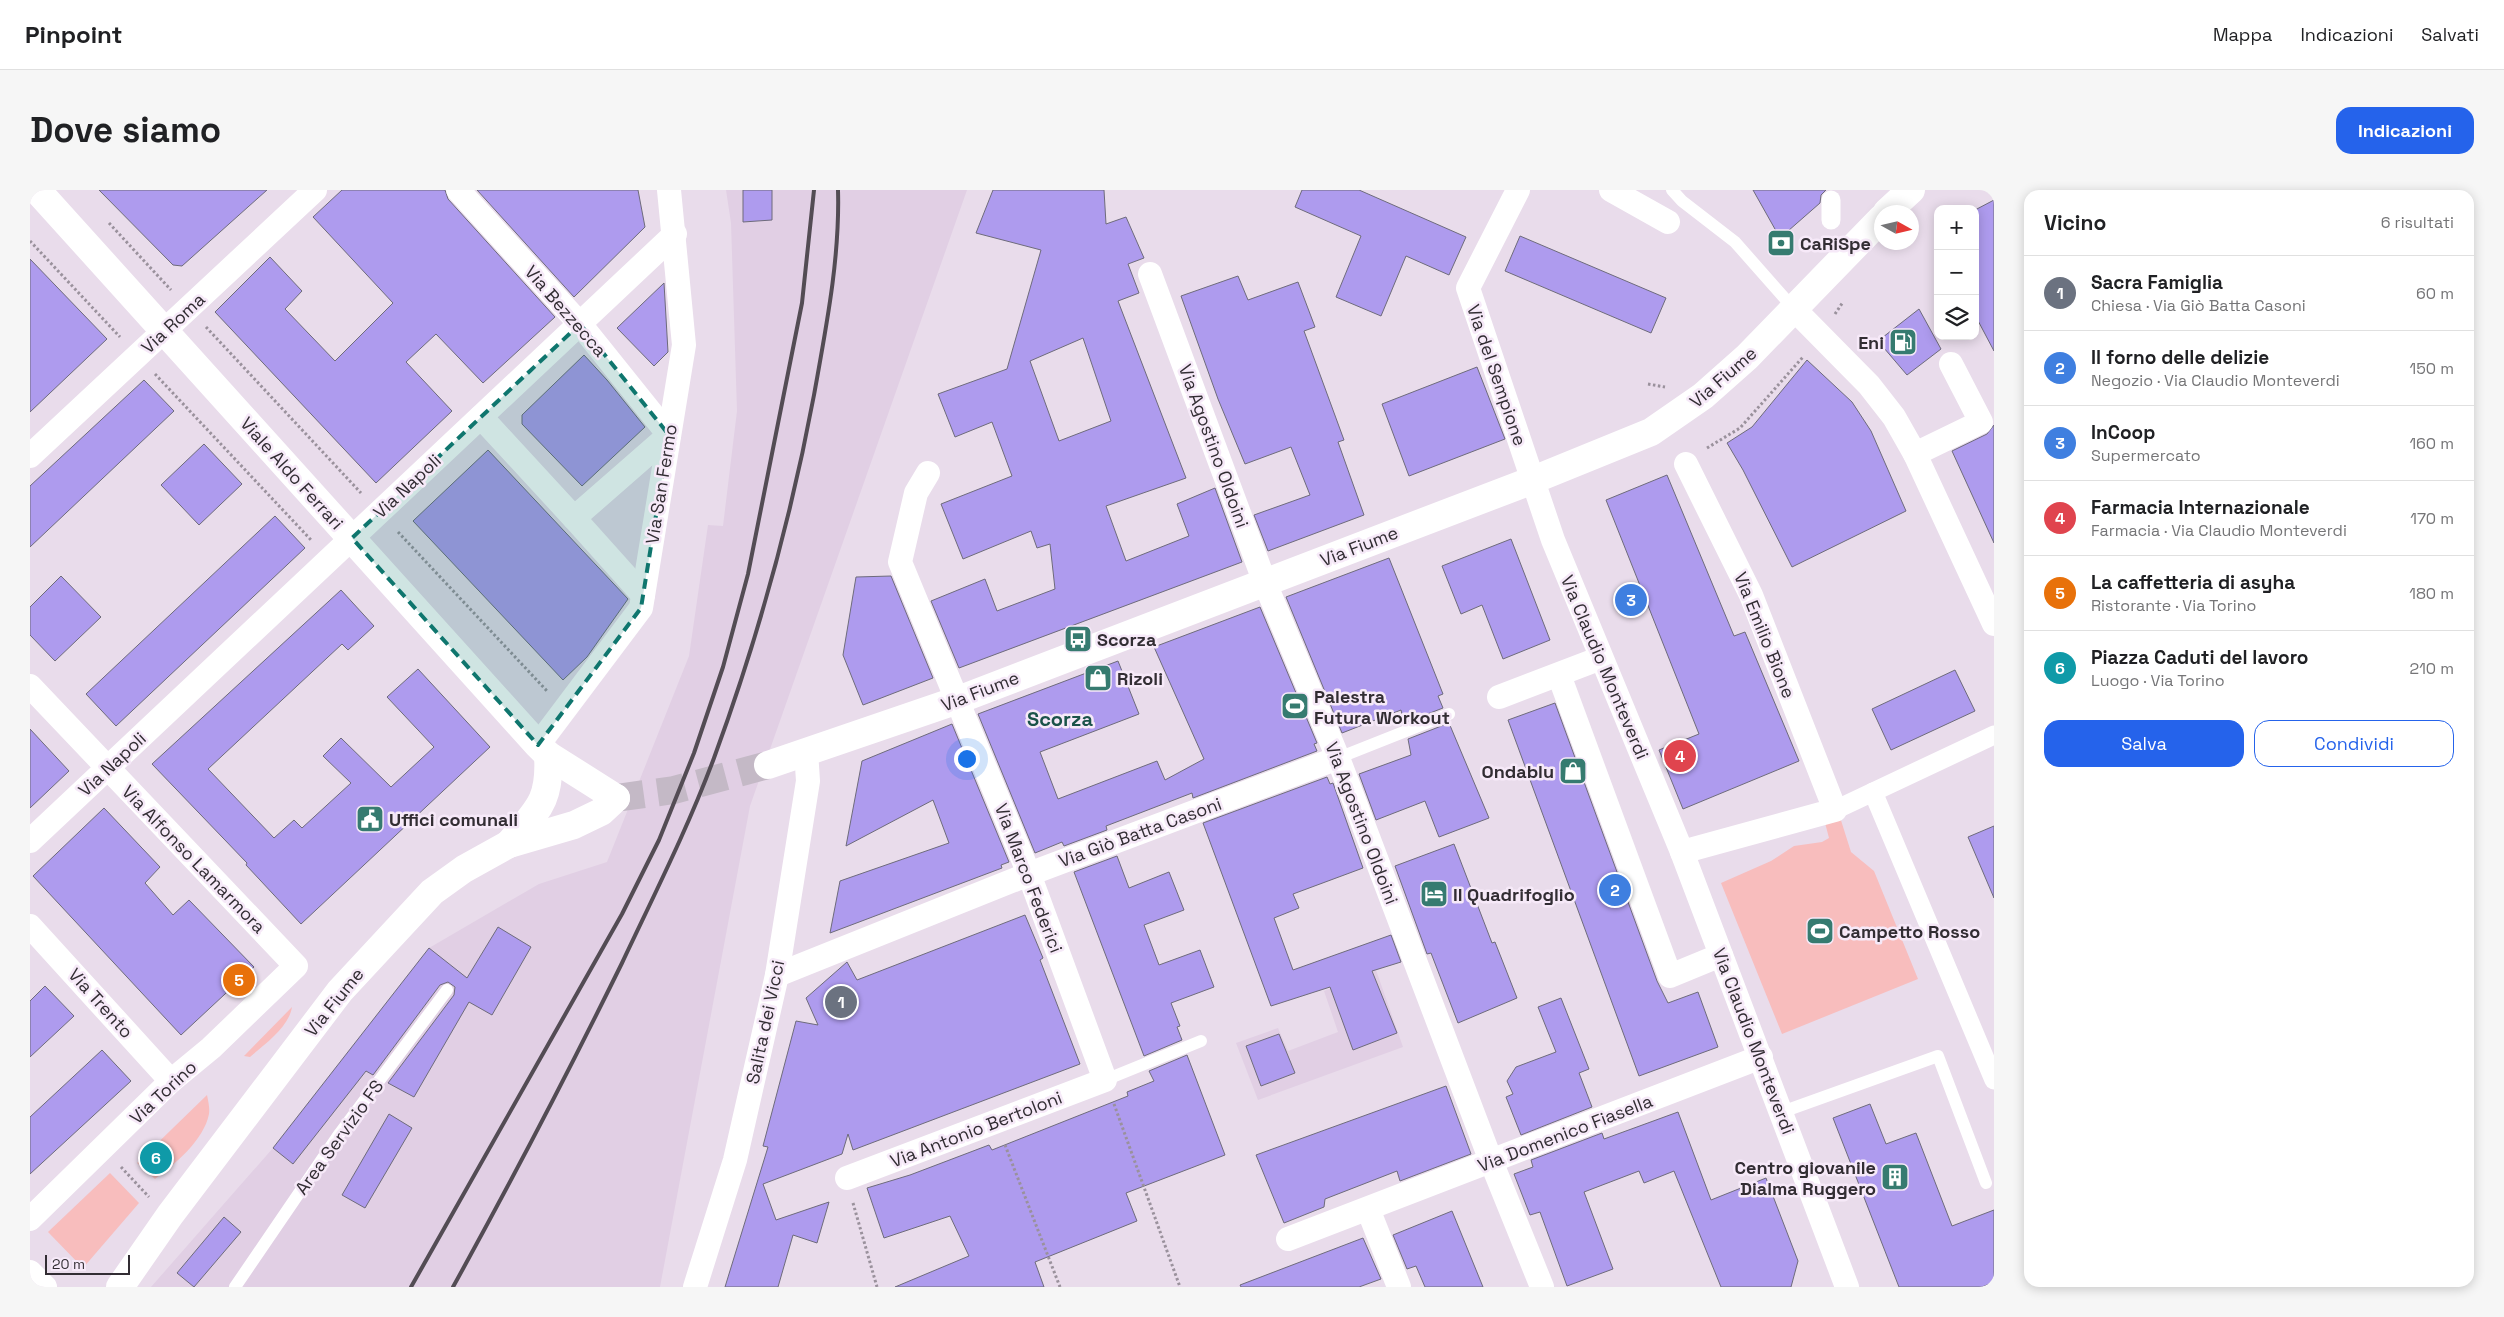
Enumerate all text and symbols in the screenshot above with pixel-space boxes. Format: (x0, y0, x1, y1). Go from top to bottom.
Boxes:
text: Pinpoint (25, 19, 122, 50)
text: Mappa (2213, 23, 2272, 46)
text: Indicazioni (2300, 23, 2393, 46)
text: Salvati (2421, 23, 2479, 46)
button: Indicazioni (2336, 107, 2474, 154)
text: Dove siamo (30, 108, 221, 152)
north arrow (1874, 205, 1919, 250)
map controls (1934, 205, 1979, 340)
button: + (1934, 205, 1979, 250)
text: Vicino (2044, 209, 2106, 236)
text: 6 risultati (2381, 212, 2454, 233)
bank icon: CaRiSpe (1766, 228, 1796, 258)
place label: CaRiSpe (1800, 232, 1871, 255)
button: − (1934, 250, 1979, 295)
street label: Via Bezzecca (520, 261, 612, 361)
text: Sacra Famiglia (2091, 270, 2223, 295)
text: 1 (2056, 283, 2064, 304)
text: 60 m (2416, 283, 2454, 304)
street label: Via Roma (136, 288, 210, 358)
button: layers (1934, 295, 1979, 340)
text: Chiesa · Via Giò Batta Casoni (2091, 295, 2306, 316)
street label: Via del Sempione (1462, 301, 1532, 449)
fuel station icon: Eni (1888, 327, 1918, 357)
place label: Eni (1858, 331, 1884, 354)
street label: Via Fiume (1685, 341, 1761, 413)
text: Il forno delle delizie (2091, 345, 2269, 370)
text: 2 (2055, 358, 2065, 379)
text: 150 m (2410, 358, 2454, 379)
street label: Via Agostino Oldoini (1174, 361, 1254, 531)
text: Negozio · Via Claudio Monteverdi (2091, 370, 2340, 391)
street label: Viale Aldo Ferrari (235, 412, 349, 534)
text: InCoop (2091, 420, 2155, 445)
street label: Via San Fermo (640, 422, 682, 546)
text: 3 (2055, 433, 2065, 454)
text: 160 m (2409, 433, 2454, 454)
text: Supermercato (2091, 445, 2201, 466)
street label: Via Napoli (368, 449, 446, 523)
text: Farmacia Internazionale (2091, 495, 2310, 520)
text: 4 (2055, 508, 2065, 529)
text: 170 m (2410, 508, 2454, 529)
text: Farmacia · Via Claudio Monteverdi (2091, 520, 2347, 541)
street label: Via Fiume (1317, 521, 1401, 571)
street label: Via Emilio Bione (1729, 568, 1801, 702)
text: La caffetteria di asyha (2091, 570, 2295, 595)
street label: Via Claudio Monteverdi (1556, 572, 1654, 762)
pin: 3 (1615, 581, 1647, 619)
text: 5 (2055, 583, 2065, 604)
text: 180 m (2409, 583, 2454, 604)
text: Ristorante · Via Torino (2091, 595, 2256, 616)
bus stop icon: Scorza (1063, 624, 1093, 654)
place label: Scorza (1097, 628, 1157, 651)
text: Piazza Caduti del lavoro (2091, 645, 2308, 670)
text: 6 (2055, 658, 2065, 679)
text: 210 m (2410, 658, 2454, 679)
shop icon: Rizoli (1083, 663, 1113, 693)
street label: Via Fiume (938, 666, 1022, 716)
place label: Rizoli (1117, 667, 1163, 690)
text: Luogo · Via Torino (2091, 670, 2225, 691)
place label: Palestra Futura Workout (1314, 685, 1450, 729)
sports icon: Palestra Futura Workout (1280, 691, 1310, 721)
district label: Scorza (1027, 706, 1093, 732)
button: Salva (2044, 720, 2244, 767)
button: Condividi (2254, 720, 2454, 767)
street label: Via Napoli (73, 727, 151, 801)
pin: 4 (1664, 737, 1696, 775)
street label: Via Agostino Oldoini (1320, 739, 1404, 907)
your location (954, 746, 980, 772)
shop icon: Ondablu (1558, 756, 1588, 786)
place label: Ondablu (1481, 760, 1554, 783)
street label: Via Alfonso Lamarmora (117, 780, 271, 938)
street label: Via Giò Batta Casoni (1055, 792, 1225, 872)
street label: Via Marco Federici (990, 800, 1068, 956)
public building icon: Uffici comunali (355, 804, 385, 834)
place label: Uffici comunali (389, 808, 518, 831)
pin: 2 (1599, 871, 1631, 909)
hotel icon: Il Quadrifoglio (1419, 879, 1449, 909)
place label: Il Quadrifoglio (1453, 883, 1575, 906)
sports icon: Campetto Rosso (1805, 916, 1835, 946)
place label: Campetto Rosso (1839, 920, 1980, 943)
street label: Via Claudio Monteverdi (1708, 945, 1800, 1137)
street label: Salita dei Vicci (741, 958, 789, 1086)
pin: 5 (223, 961, 255, 999)
street label: Via Trento (64, 963, 138, 1043)
street label: Via Fiume (299, 963, 369, 1041)
pin: 1 (825, 983, 857, 1021)
street label: Via Torino (125, 1055, 201, 1129)
street label: Area Servizio FS (290, 1075, 388, 1199)
street label: Via Antonio Bertoloni (887, 1086, 1065, 1172)
street label: Via Domenico Fiasella (1474, 1089, 1656, 1177)
pin: 6 (140, 1139, 172, 1177)
place label: Centro giovanile Dialma Ruggero (1734, 1156, 1876, 1200)
building icon: Centro giovanile Dialma Ruggero (1880, 1162, 1910, 1192)
scale bar (45, 1252, 130, 1275)
text: 20 m (52, 1255, 85, 1273)

